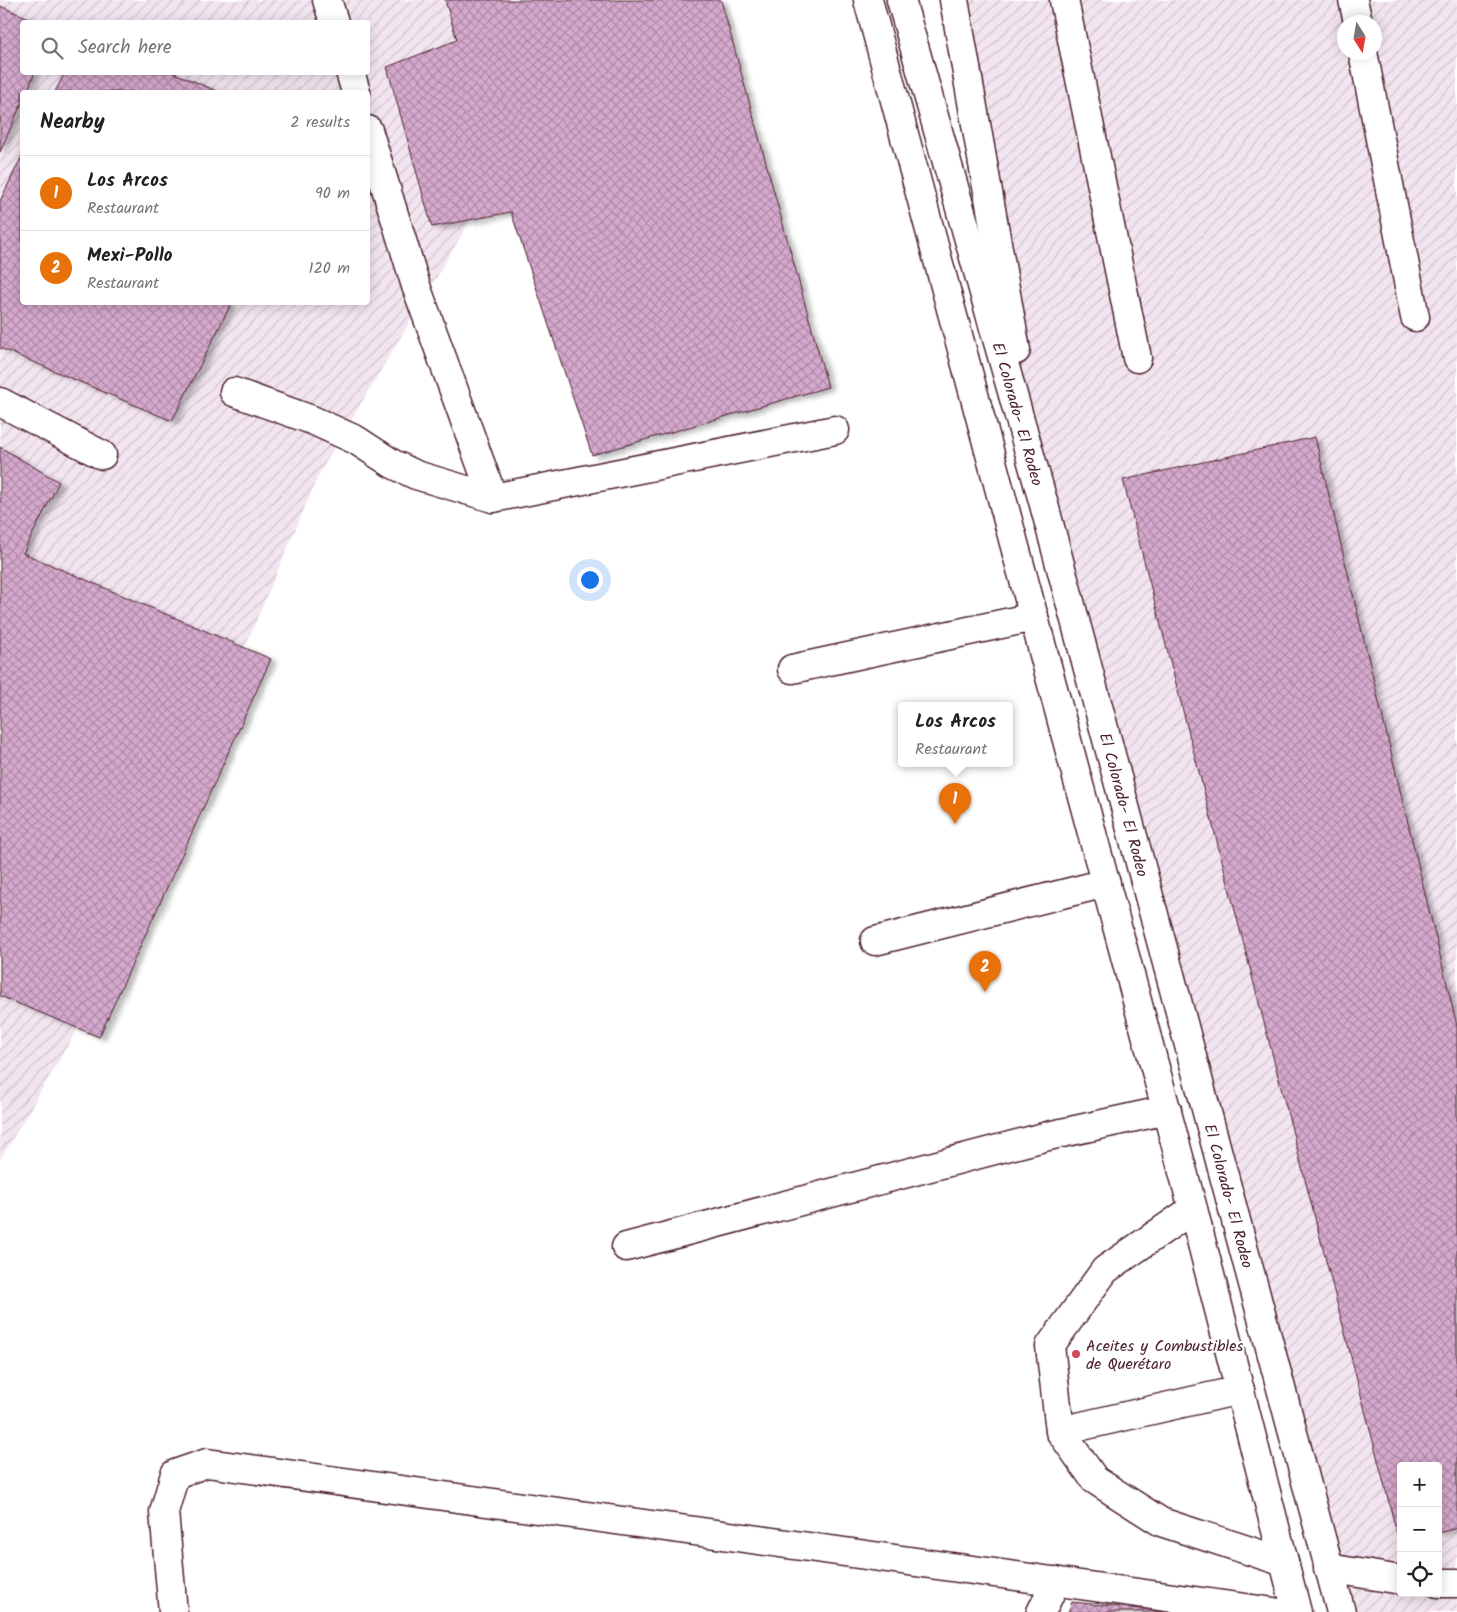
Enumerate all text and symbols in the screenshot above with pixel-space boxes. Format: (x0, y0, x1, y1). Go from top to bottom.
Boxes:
north arrow (1337, 15, 1382, 60)
search box (20, 20, 370, 75)
text: Search here (78, 33, 172, 63)
icon: search (38, 34, 66, 62)
text: Nearby (40, 106, 105, 139)
text: 2 results (290, 110, 350, 135)
text: Los Arcos (87, 166, 168, 196)
text: 1 (54, 181, 58, 206)
text: 90 m (315, 181, 350, 206)
text: Restaurant (87, 196, 159, 221)
text: Mexi-Pollo (87, 241, 173, 271)
text: 2 (51, 256, 61, 281)
text: 120 m (309, 256, 350, 281)
text: Restaurant (87, 271, 159, 296)
street label: El Colorado- El Rodeo (985, 339, 1049, 489)
your location (577, 567, 603, 593)
popup (898, 702, 1013, 767)
text: Los Arcos (915, 707, 996, 737)
street label: El Colorado- El Rodeo (1092, 730, 1154, 880)
text: Restaurant (915, 737, 987, 762)
pin: 1 (939, 783, 971, 824)
pin: 2 (969, 951, 1001, 992)
street label: El Colorado- El Rodeo (1197, 1121, 1259, 1271)
place label: Aceites y Combustibles de Querétaro (1086, 1334, 1243, 1377)
marker: Aceites y Combustibles de Querétaro (1070, 1348, 1082, 1360)
map controls (1397, 1462, 1442, 1597)
button: + (1397, 1462, 1442, 1507)
button: − (1397, 1507, 1442, 1552)
button: locate (1397, 1552, 1442, 1597)

